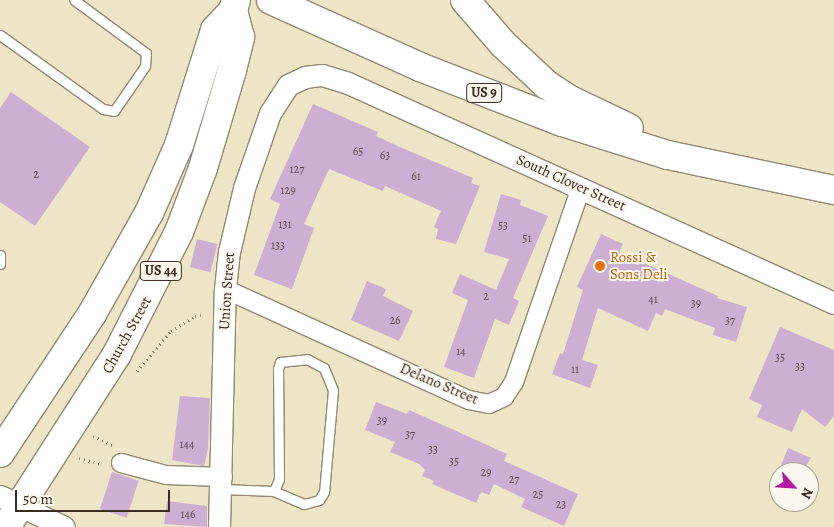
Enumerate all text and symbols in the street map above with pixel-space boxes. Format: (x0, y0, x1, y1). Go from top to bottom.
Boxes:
road number: US 9 (465, 82, 503, 105)
house number: 65 (353, 145, 363, 159)
house number: 63 (380, 149, 390, 163)
street label: South Clover Street (513, 151, 629, 215)
house number: 127 (290, 163, 304, 177)
house number: 2 (33, 168, 39, 182)
house number: 61 (411, 170, 421, 184)
house number: 129 (280, 184, 296, 198)
house number: 131 (278, 218, 292, 232)
house number: 53 (498, 219, 508, 233)
house number: 51 (522, 232, 532, 246)
house number: 133 (271, 239, 285, 253)
place label: Rossi & Sons Deli (610, 248, 667, 283)
street label: Union Street (215, 252, 239, 330)
road number: US 44 (140, 260, 182, 282)
marker: Rossi & Sons Deli (594, 260, 606, 272)
house number: 2 (483, 290, 489, 304)
street label: Church Street (98, 293, 156, 377)
house number: 41 (648, 293, 658, 307)
house number: 39 (691, 297, 701, 311)
house number: 26 (389, 314, 401, 328)
house number: 37 (725, 314, 735, 328)
house number: 14 (456, 345, 466, 359)
house number: 35 (775, 351, 785, 365)
street label: Delano Street (397, 359, 481, 409)
house number: 33 (795, 360, 805, 374)
house number: 11 (571, 363, 579, 377)
house number: 39 (377, 414, 387, 428)
house number: 37 (405, 428, 415, 442)
house number: 144 (180, 438, 194, 452)
house number: 33 (428, 443, 438, 457)
house number: 35 (449, 455, 459, 469)
north arrow (769, 462, 819, 512)
house number: 29 (480, 466, 492, 480)
house number: 27 (509, 473, 519, 487)
scale bar (18, 480, 172, 512)
text: N (796, 485, 818, 502)
house number: 25 (533, 488, 543, 502)
text: 50 m (23, 489, 53, 509)
house number: 23 (556, 498, 566, 512)
house number: 146 (180, 508, 196, 522)

